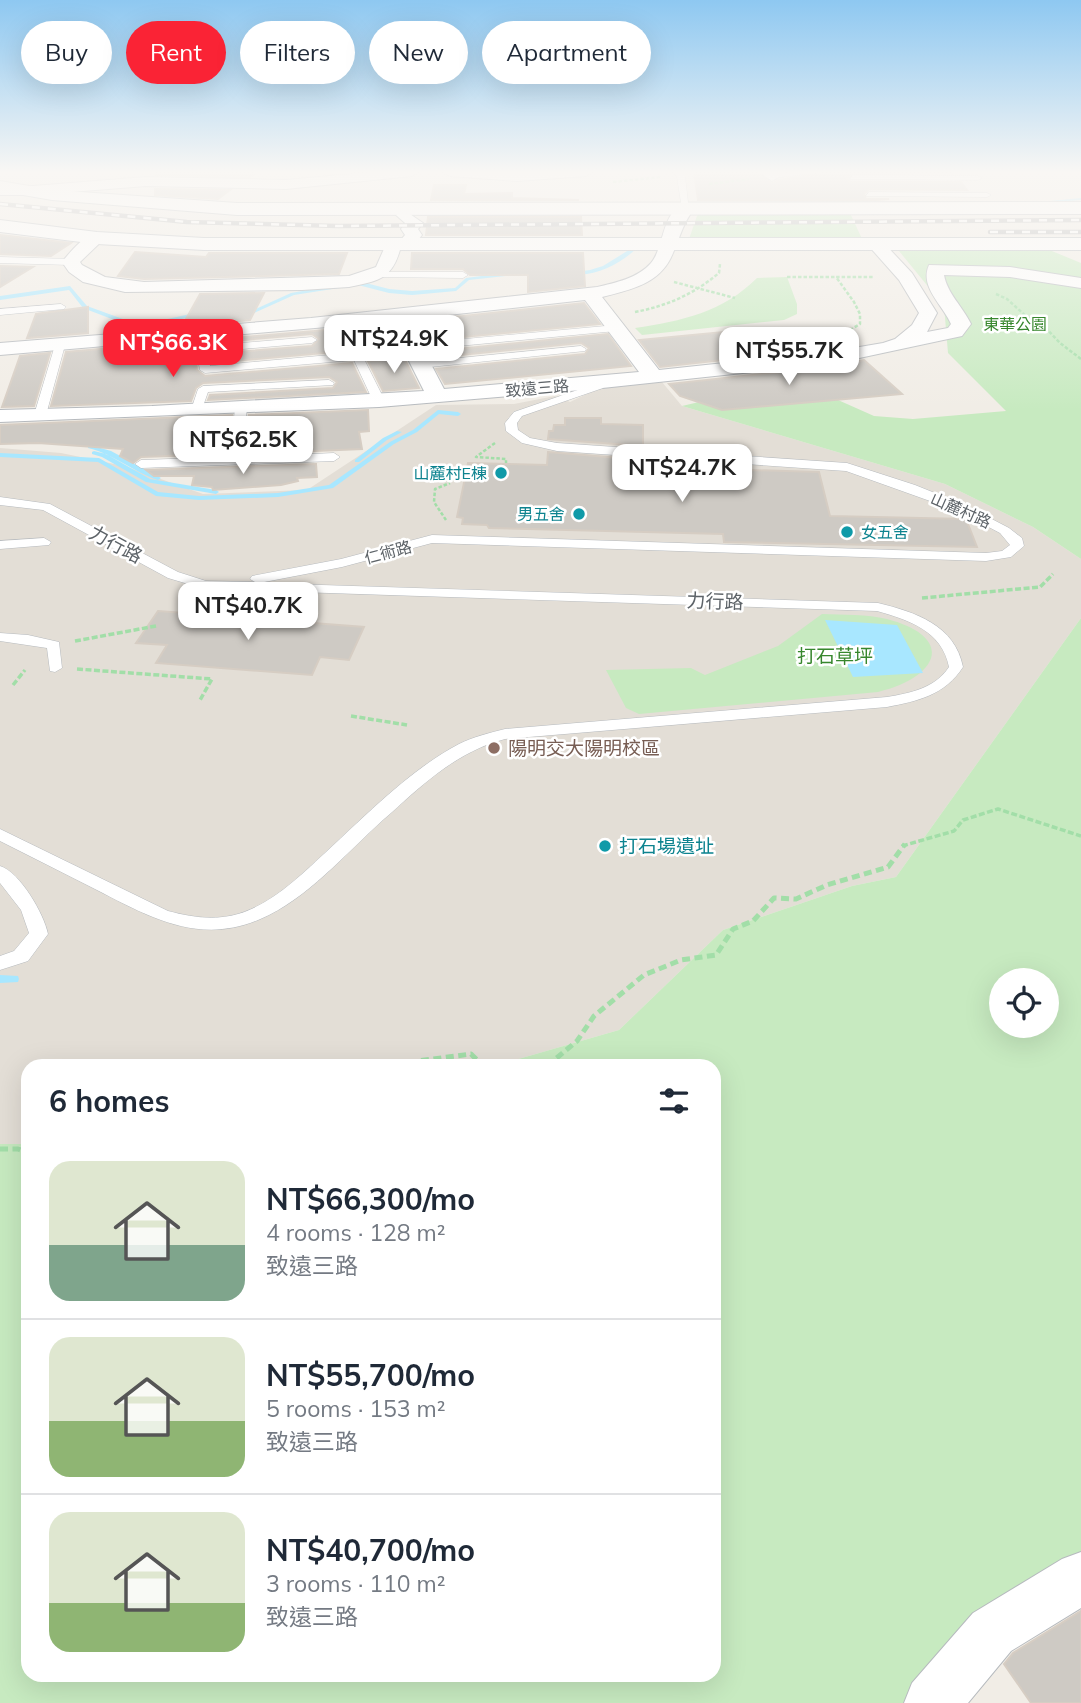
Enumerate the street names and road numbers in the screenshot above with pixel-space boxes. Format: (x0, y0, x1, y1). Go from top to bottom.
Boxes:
street label: 致遠三路 (504, 375, 570, 401)
street label: 山麓村路 (928, 488, 994, 532)
street label: 力行路 (85, 520, 147, 568)
street label: 仁術路 (362, 536, 414, 568)
street label: 力行路 (686, 588, 744, 614)

